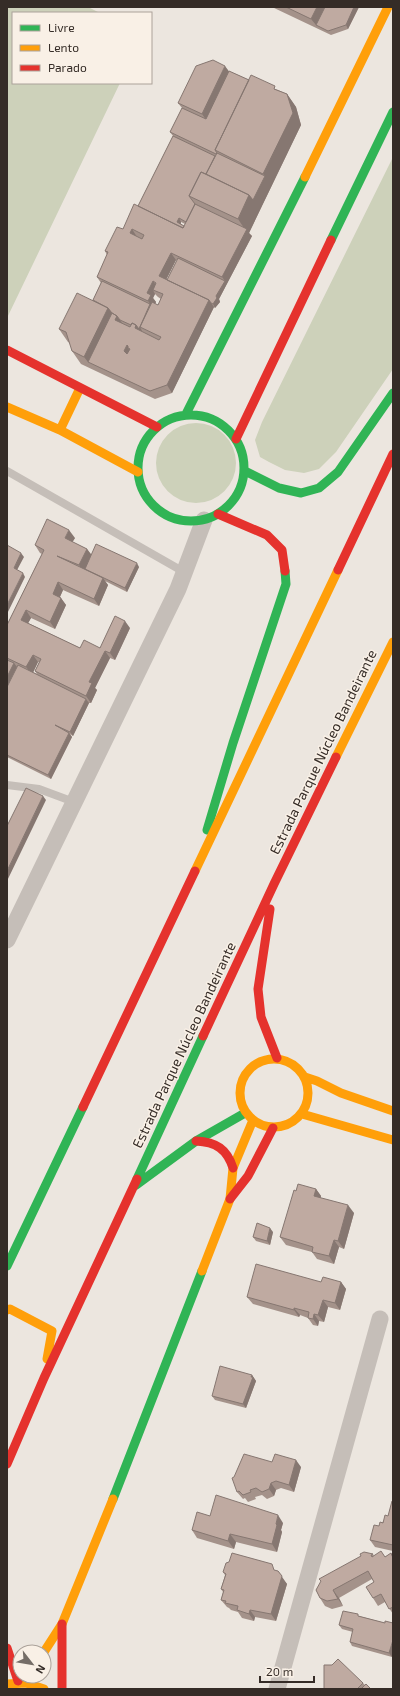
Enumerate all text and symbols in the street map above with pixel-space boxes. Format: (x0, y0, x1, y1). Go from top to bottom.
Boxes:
legend (12, 12, 152, 84)
text: Livre (48, 20, 75, 34)
text: Lento (48, 40, 79, 54)
text: Parado (48, 60, 87, 74)
street label: Estrada Parque Núcleo Bandeirante (265, 647, 380, 857)
street label: Estrada Parque Núcleo Bandeirante (128, 939, 239, 1151)
north arrow (12, 1644, 52, 1684)
scale bar (260, 1658, 314, 1684)
text: N (33, 1663, 49, 1676)
text: 20 m (266, 1664, 293, 1678)

